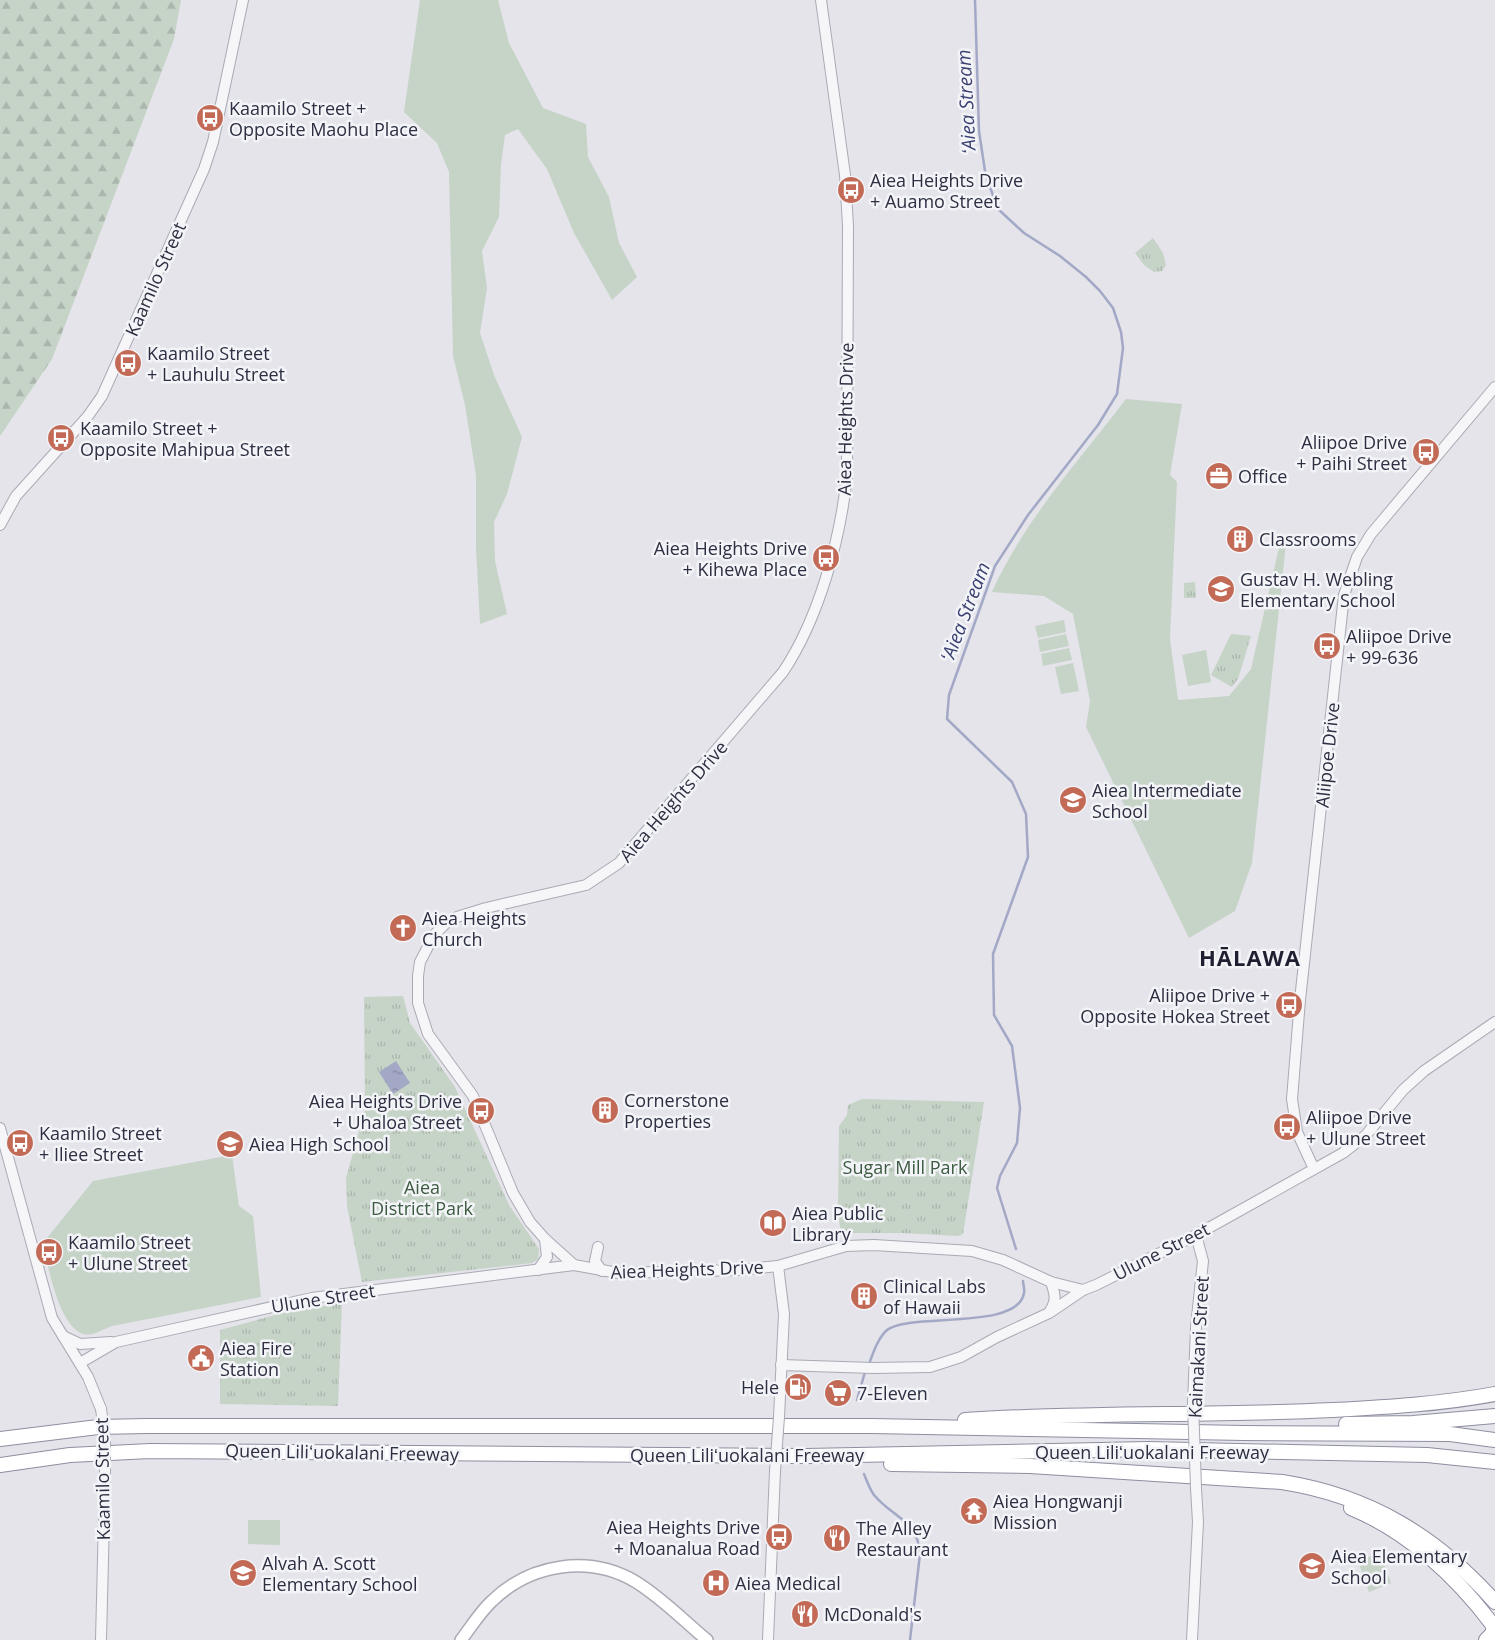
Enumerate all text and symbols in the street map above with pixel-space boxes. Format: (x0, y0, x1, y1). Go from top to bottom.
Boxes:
water label: ʻAiea Stream (950, 49, 982, 155)
place label: Kaamilo Street + Opposite Maohu Place (229, 96, 418, 141)
bus stop icon: Kaamilo Street + Opposite Maohu Place (195, 103, 225, 133)
place label: Aiea Heights Drive + Auamo Street (870, 168, 1023, 213)
bus stop icon: Aiea Heights Drive + Auamo Street (836, 175, 866, 205)
street label: Kaamilo Street (119, 218, 191, 340)
place label: Kaamilo Street + Lauhulu Street (147, 341, 285, 386)
street label: Aiea Heights Drive (832, 342, 858, 496)
bus stop icon: Kaamilo Street + Lauhulu Street (113, 348, 143, 378)
place label: Kaamilo Street + Opposite Mahipua Street (80, 416, 290, 461)
bus stop icon: Kaamilo Street + Opposite Mahipua Street (46, 423, 76, 453)
place label: Aliipoe Drive + Paihi Street (1296, 430, 1407, 475)
bus stop icon: Aliipoe Drive + Paihi Street (1411, 437, 1441, 467)
office icon: Office (1204, 461, 1234, 491)
place label: Office (1238, 464, 1287, 488)
building icon: Classrooms (1225, 524, 1255, 554)
place label: Classrooms (1259, 527, 1356, 551)
place label: Aiea Heights Drive + Kihewa Place (654, 536, 807, 581)
bus stop icon: Aiea Heights Drive + Kihewa Place (811, 543, 841, 573)
water label: ʻAiea Stream (934, 558, 996, 666)
place label: Gustav H. Webling Elementary School (1240, 567, 1396, 612)
school or university icon: Gustav H. Webling Elementary School (1206, 574, 1236, 604)
place label: Aliipoe Drive + 99-636 (1346, 624, 1452, 669)
bus stop icon: Aliipoe Drive + 99-636 (1312, 631, 1342, 661)
street label: Aliipoe Drive (1310, 701, 1344, 809)
street label: Aiea Heights Drive (614, 735, 732, 867)
place label: Aiea Intermediate School (1092, 778, 1242, 823)
school or university icon: Aiea Intermediate School (1058, 785, 1088, 815)
place label: Aiea Heights Church (422, 906, 526, 951)
church icon: Aiea Heights Church (388, 913, 418, 943)
district label: HĀLAWA (1199, 942, 1301, 972)
place label: Aliipoe Drive + Opposite Hokea Street (1080, 983, 1270, 1028)
bus stop icon: Aliipoe Drive + Opposite Hokea Street (1274, 990, 1304, 1020)
place label: Cornerstone Properties (624, 1088, 729, 1133)
place label: Aiea Heights Drive + Uhaloa Street (309, 1089, 462, 1134)
building icon: Cornerstone Properties (590, 1095, 620, 1125)
bus stop icon: Aiea Heights Drive + Uhaloa Street (466, 1096, 496, 1126)
place label: Aliipoe Drive + Ulune Street (1306, 1105, 1426, 1150)
bus stop icon: Aliipoe Drive + Ulune Street (1272, 1112, 1302, 1142)
place label: Kaamilo Street + Iliee Street (39, 1121, 162, 1166)
bus stop icon: Kaamilo Street + Iliee Street (5, 1128, 35, 1158)
school or university icon: Aiea High School (215, 1129, 245, 1159)
place label: Aiea High School (249, 1132, 389, 1156)
park label: Sugar Mill Park (843, 1155, 968, 1179)
park label: Aiea District Park (371, 1175, 473, 1220)
place label: Aiea Public Library (792, 1201, 884, 1246)
library icon: Aiea Public Library (758, 1208, 788, 1238)
street label: Ulune Street (1109, 1217, 1213, 1285)
place label: Kaamilo Street + Ulune Street (68, 1230, 191, 1275)
bus stop icon: Kaamilo Street + Ulune Street (34, 1237, 64, 1267)
street label: Aiea Heights Drive (610, 1254, 764, 1284)
place label: Clinical Labs of Hawaii (883, 1274, 986, 1319)
street label: Kaimakani Street (1182, 1275, 1214, 1419)
street label: Ulune Street (269, 1278, 377, 1318)
building icon: Clinical Labs of Hawaii (849, 1281, 879, 1311)
place label: Aiea Fire Station (220, 1336, 292, 1381)
public building icon: Aiea Fire Station (186, 1343, 216, 1373)
fuel station icon: Hele (783, 1372, 813, 1402)
place label: Hele (741, 1375, 779, 1399)
supermarket icon: 7-Eleven (823, 1378, 853, 1408)
place label: 7-Eleven (857, 1381, 928, 1405)
street label: Kaamilo Street (89, 1418, 115, 1540)
street label: Queen Liliʻuokalani Freeway (225, 1438, 460, 1466)
street label: Queen Liliʻuokalani Freeway (1035, 1440, 1270, 1464)
street label: Queen Liliʻuokalani Freeway (630, 1443, 865, 1467)
place label: Aiea Hongwanji Mission (993, 1489, 1123, 1534)
temple icon: Aiea Hongwanji Mission (959, 1496, 989, 1526)
place label: Aiea Heights Drive + Moanalua Road (607, 1515, 760, 1560)
place label: The Alley Restaurant (856, 1516, 948, 1561)
bus stop icon: Aiea Heights Drive + Moanalua Road (764, 1522, 794, 1552)
restaurant icon: The Alley Restaurant (822, 1523, 852, 1553)
place label: Aiea Elementary School (1331, 1544, 1468, 1589)
place label: Alvah A. Scott Elementary School (262, 1551, 418, 1596)
school or university icon: Aiea Elementary School (1297, 1551, 1327, 1581)
school or university icon: Alvah A. Scott Elementary School (228, 1558, 258, 1588)
hospital icon: Aiea Medical (701, 1568, 731, 1598)
place label: Aiea Medical (735, 1571, 841, 1595)
restaurant icon: McDonald's (790, 1599, 820, 1629)
place label: McDonald's (824, 1602, 922, 1626)

